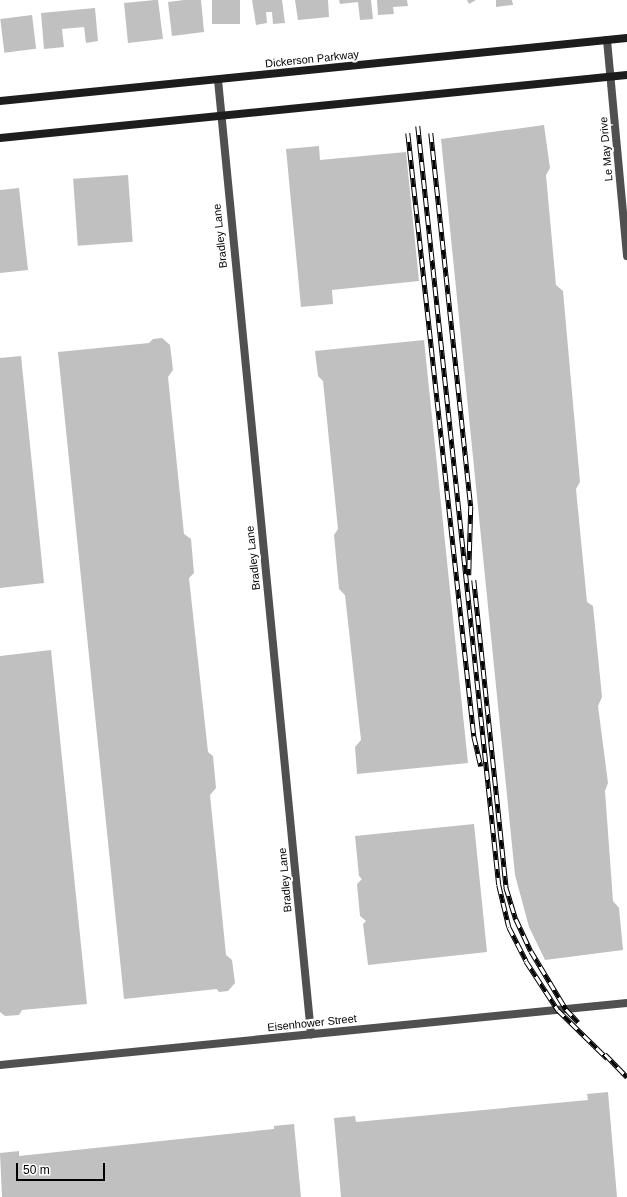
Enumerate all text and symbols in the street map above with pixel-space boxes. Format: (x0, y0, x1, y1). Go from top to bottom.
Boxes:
street label: Dickerson Parkway (264, 48, 360, 70)
street label: Le May Drive (597, 116, 615, 182)
street label: Bradley Lane (210, 203, 230, 269)
street label: Bradley Lane (243, 525, 263, 591)
street label: Bradley Lane (276, 847, 294, 913)
street label: Eisenhower Street (267, 1012, 357, 1034)
scale bar (18, 1155, 107, 1181)
text: 50 m (23, 1163, 50, 1177)

